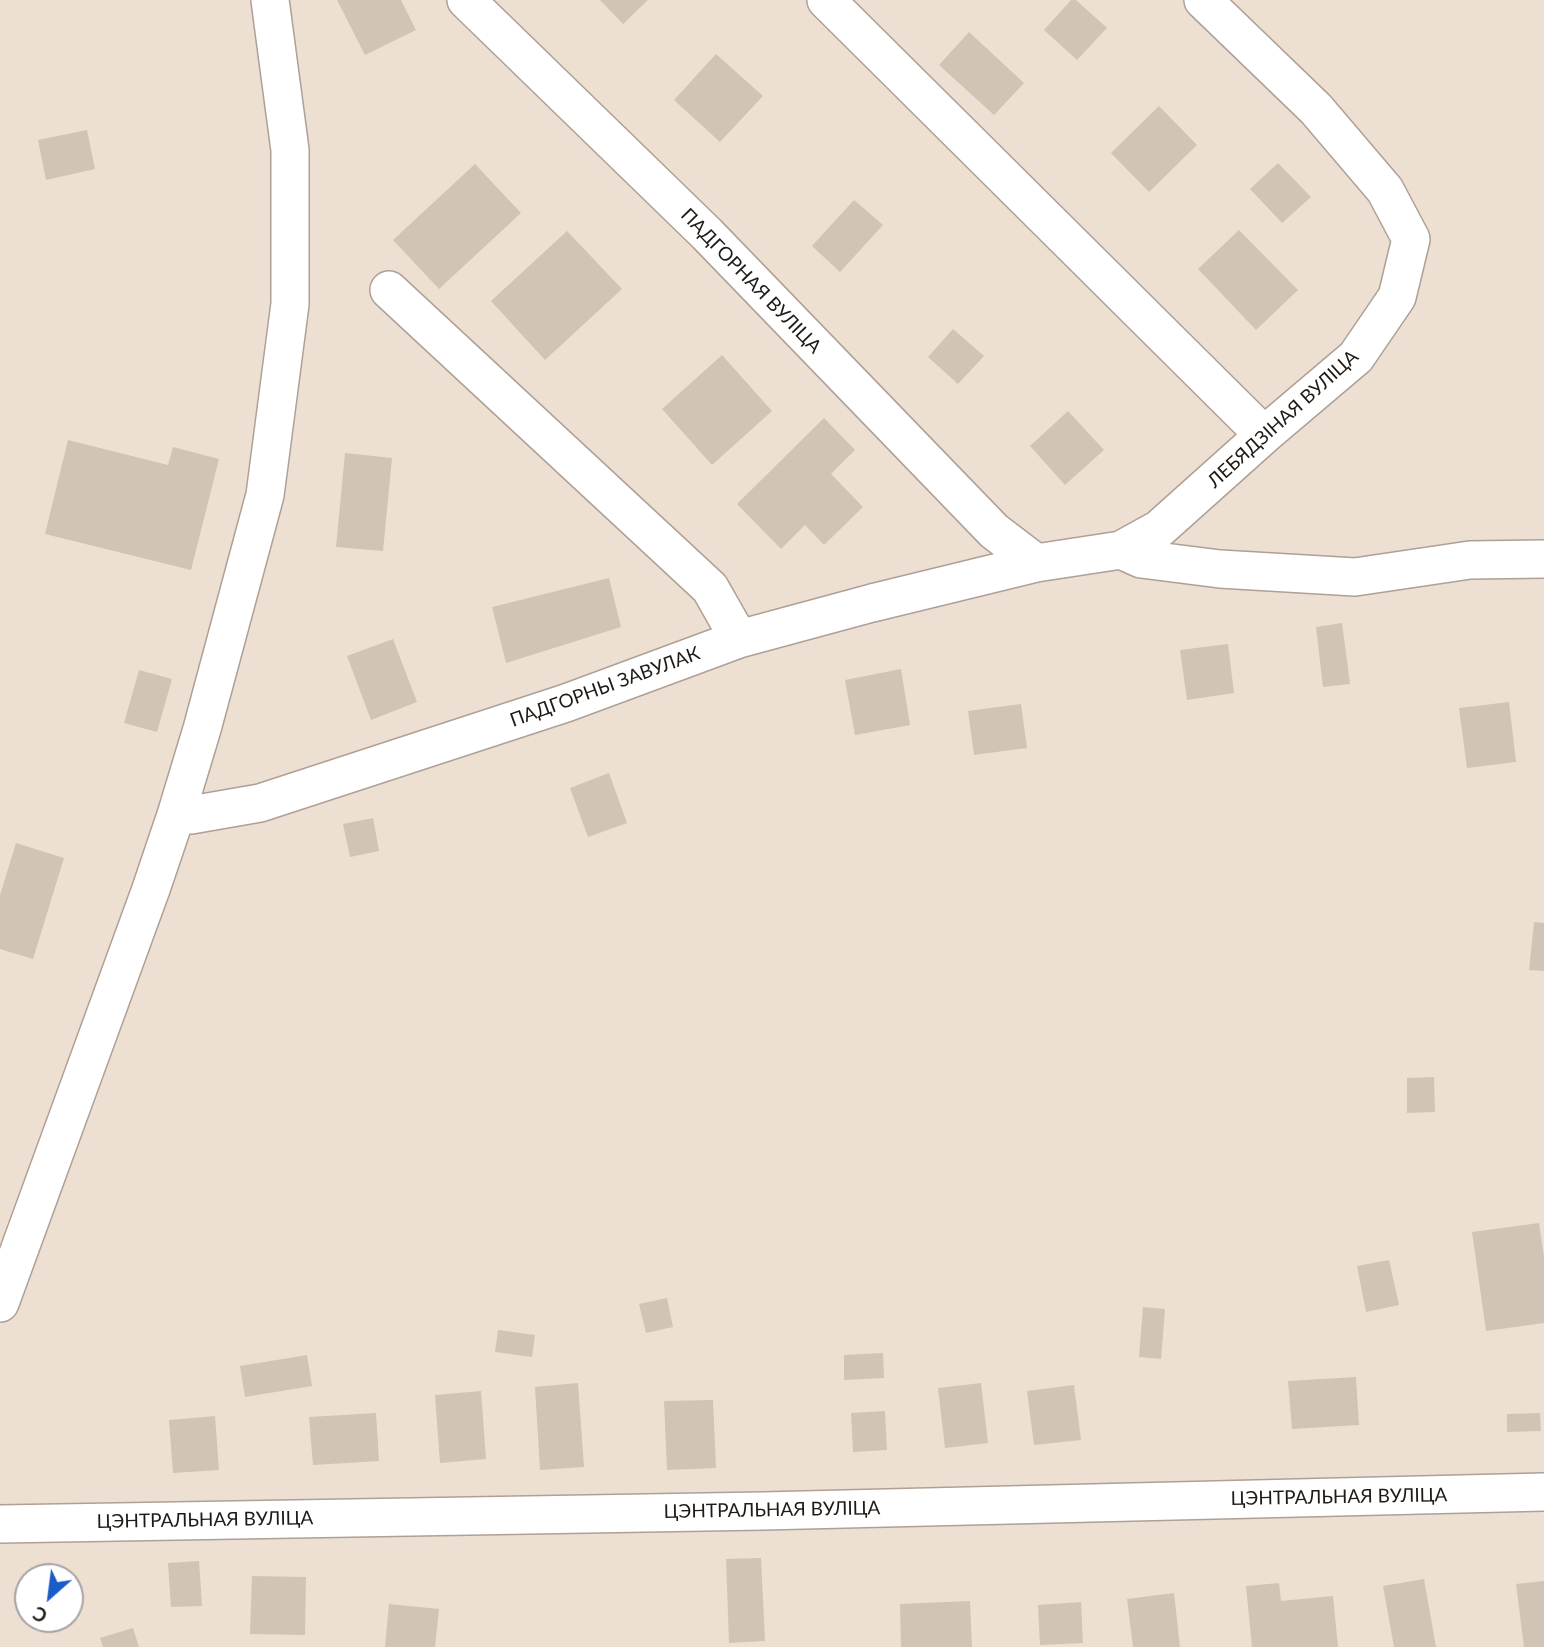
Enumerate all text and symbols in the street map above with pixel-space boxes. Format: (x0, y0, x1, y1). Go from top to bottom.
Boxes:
street label: ПАДГОРНАЯ ВУЛІЦА (676, 204, 826, 358)
street label: ЛЕБЯДЗІНАЯ ВУЛІЦА (1203, 345, 1363, 493)
street label: ПАДГОРНЫ ЗАВУЛАК (507, 642, 703, 732)
street label: ЦЭНТРАЛЬНАЯ ВУЛІЦА (1230, 1484, 1448, 1510)
street label: ЦЭНТРАЛЬНАЯ ВУЛІЦА (663, 1497, 881, 1523)
street label: ЦЭНТРАЛЬНАЯ ВУЛІЦА (96, 1507, 314, 1533)
north arrow (14, 1563, 84, 1633)
text: С (29, 1602, 51, 1628)

